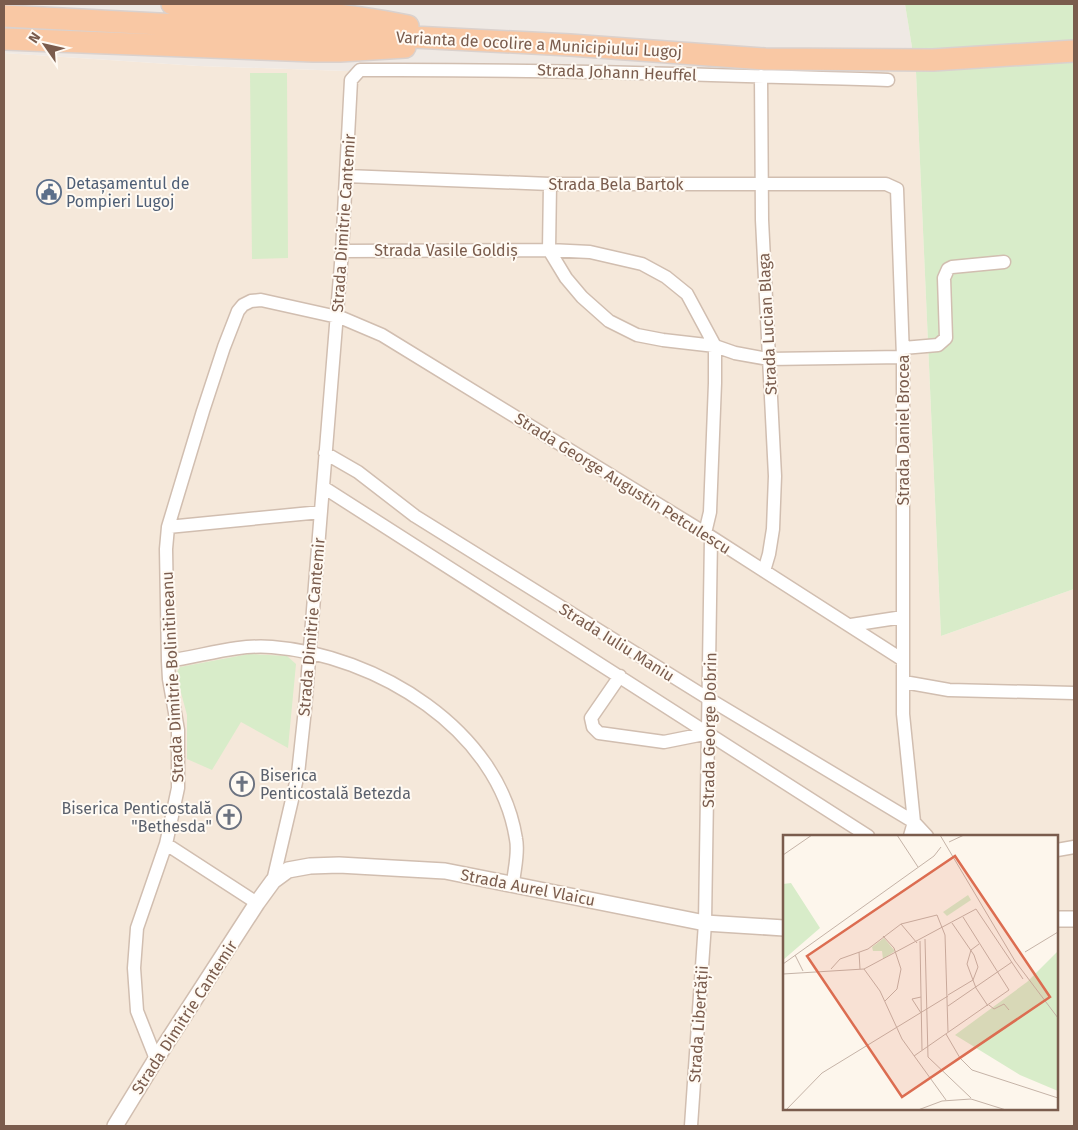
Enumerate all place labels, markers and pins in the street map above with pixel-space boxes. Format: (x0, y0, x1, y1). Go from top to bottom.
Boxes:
place label: Detașamentul de Pompieri Lugoj (66, 174, 189, 211)
public building icon: Detașamentul de Pompieri Lugoj (36, 179, 62, 205)
place label: Biserica Penticostală Betezda (260, 766, 411, 803)
church icon: Biserica Penticostală Betezda (229, 771, 255, 797)
place label: Biserica Penticostală "Bethesda" (62, 799, 212, 836)
church icon: Biserica Penticostală "Bethesda" (216, 804, 242, 830)

